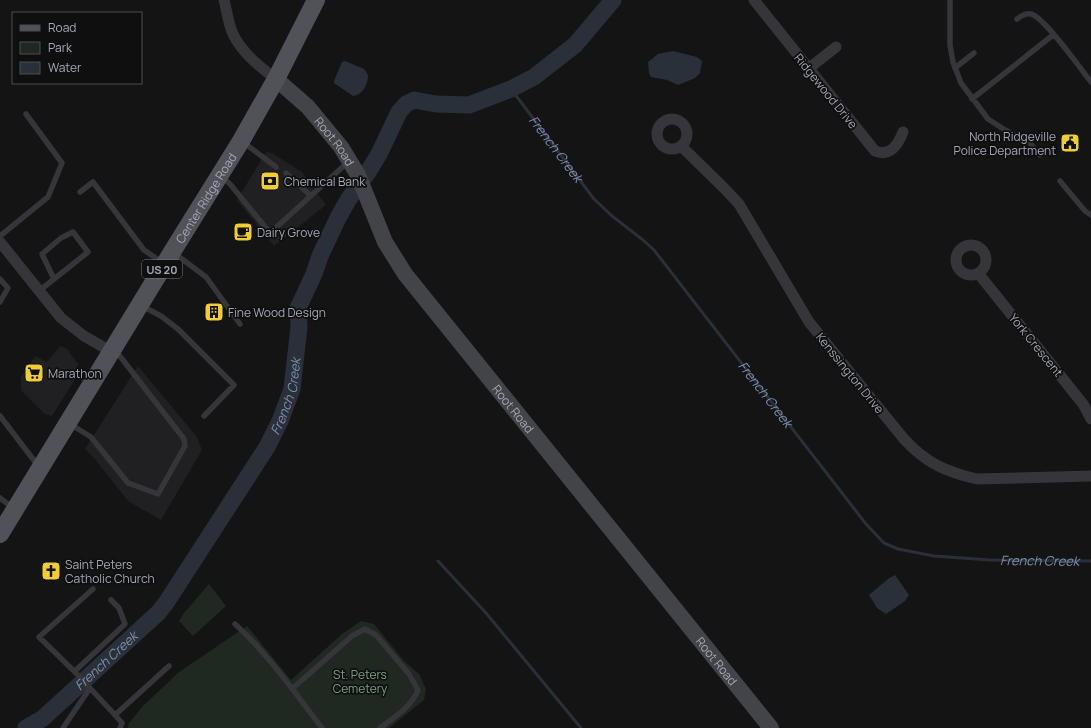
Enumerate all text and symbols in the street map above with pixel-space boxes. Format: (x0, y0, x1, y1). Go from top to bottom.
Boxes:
legend (12, 12, 142, 84)
text: Road (48, 19, 76, 36)
text: Park (48, 39, 73, 56)
street label: Ridgewood Drive (790, 50, 862, 132)
text: Water (48, 59, 82, 76)
water label: French Creek (525, 112, 589, 188)
street label: Root Road (311, 113, 359, 169)
place label: North Ridgeville Police Department (954, 128, 1056, 159)
public building icon: North Ridgeville Police Department (1059, 132, 1081, 154)
street label: Center Ridge Road (171, 150, 240, 246)
bank icon: Chemical Bank (259, 170, 281, 192)
place label: Chemical Bank (284, 173, 366, 190)
cafe icon: Dairy Grove (232, 221, 254, 243)
place label: Dairy Grove (257, 224, 320, 241)
road number: US 20 (142, 260, 182, 278)
building icon: Fine Wood Design (203, 301, 225, 323)
place label: Fine Wood Design (228, 304, 326, 321)
street label: York Crescent (1005, 310, 1067, 380)
street label: Kenssington Drive (812, 329, 888, 417)
water label: French Creek (266, 354, 305, 437)
water label: French Creek (734, 357, 799, 433)
supermarket icon: Marathon (23, 362, 45, 384)
place label: Marathon (48, 365, 102, 382)
street label: Root Road (489, 381, 538, 436)
water label: French Creek (1000, 551, 1082, 570)
place label: Saint Peters Catholic Church (65, 556, 155, 587)
church icon: Saint Peters Catholic Church (40, 560, 62, 582)
water label: French Creek (71, 625, 143, 694)
street label: Root Road (692, 633, 742, 689)
park label: St. Peters Cemetery (333, 666, 388, 697)

